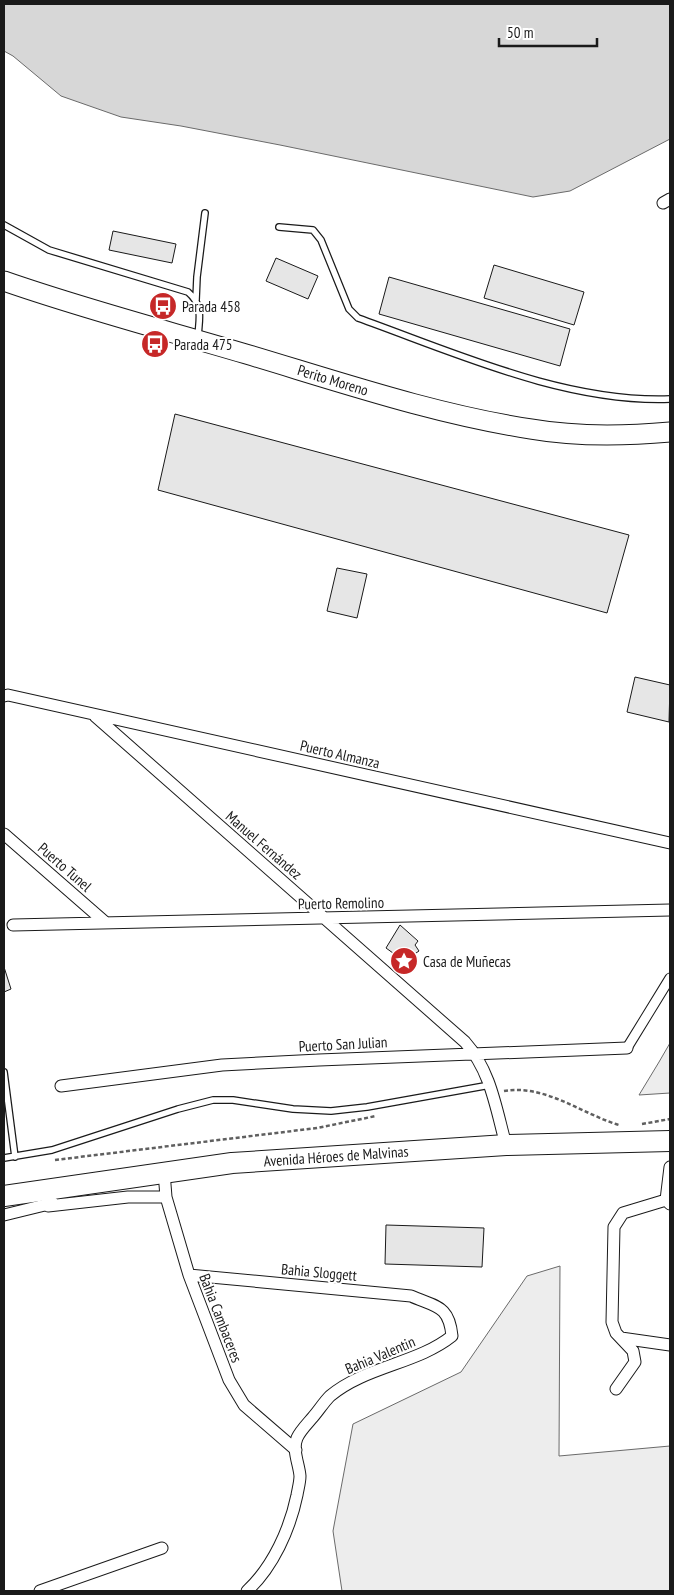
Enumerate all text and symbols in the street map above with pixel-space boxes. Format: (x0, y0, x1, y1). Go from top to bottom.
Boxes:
scale bar (499, 15, 596, 47)
text: 50 m (507, 23, 533, 42)
bus stop icon: Parada 458 (148, 291, 178, 321)
place label: Parada 458 (182, 297, 240, 316)
bus stop icon: Parada 475 (140, 329, 170, 359)
place label: Parada 475 (174, 335, 232, 354)
street label: Perito Moreno (295, 360, 371, 400)
street label: Puerto Almanza (298, 736, 382, 772)
street label: Manuel Fernández (222, 807, 306, 883)
street label: Puerto Tunel (34, 838, 96, 896)
street label: Puerto Remolino (298, 893, 384, 913)
place icon: Casa de Muñecas (389, 946, 419, 976)
place label: Casa de Muñecas (423, 952, 511, 971)
street label: Puerto San Julian (298, 1032, 388, 1056)
street label: Avenida Héroes de Malvinas (263, 1141, 409, 1171)
street label: Bahia Sloggett (280, 1259, 358, 1285)
street label: Bahia Cambaceres (195, 1271, 247, 1365)
street label: Bahia Valentin (342, 1332, 418, 1378)

